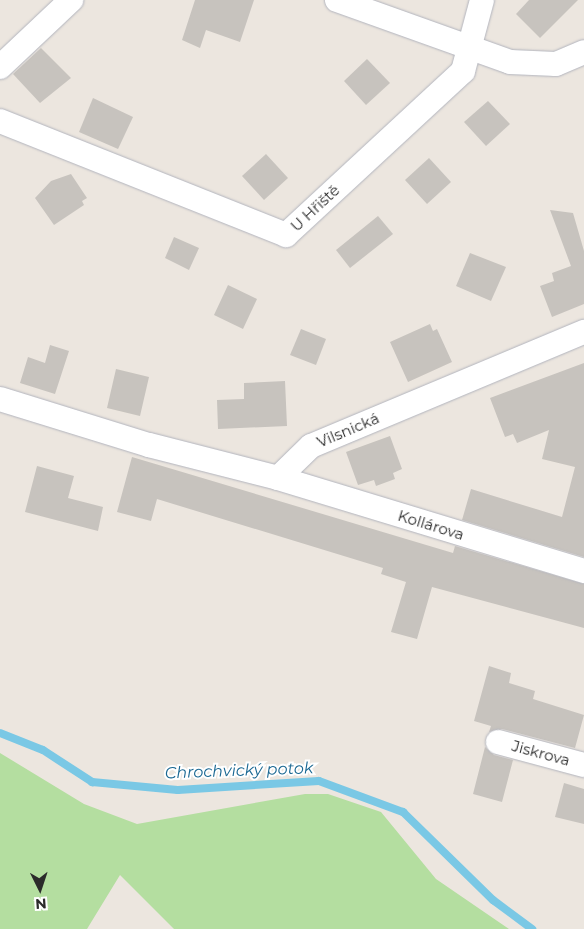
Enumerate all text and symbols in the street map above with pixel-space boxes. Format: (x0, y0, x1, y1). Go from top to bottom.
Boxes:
street label: U Hřiště (287, 181, 343, 235)
street label: Vilsnická (314, 409, 382, 451)
street label: Kollárova (396, 506, 466, 544)
street label: Jiskrova (510, 737, 572, 769)
water label: Chrochvický potok (164, 759, 314, 783)
north arrow (15, 864, 65, 914)
text: N (35, 895, 47, 913)

